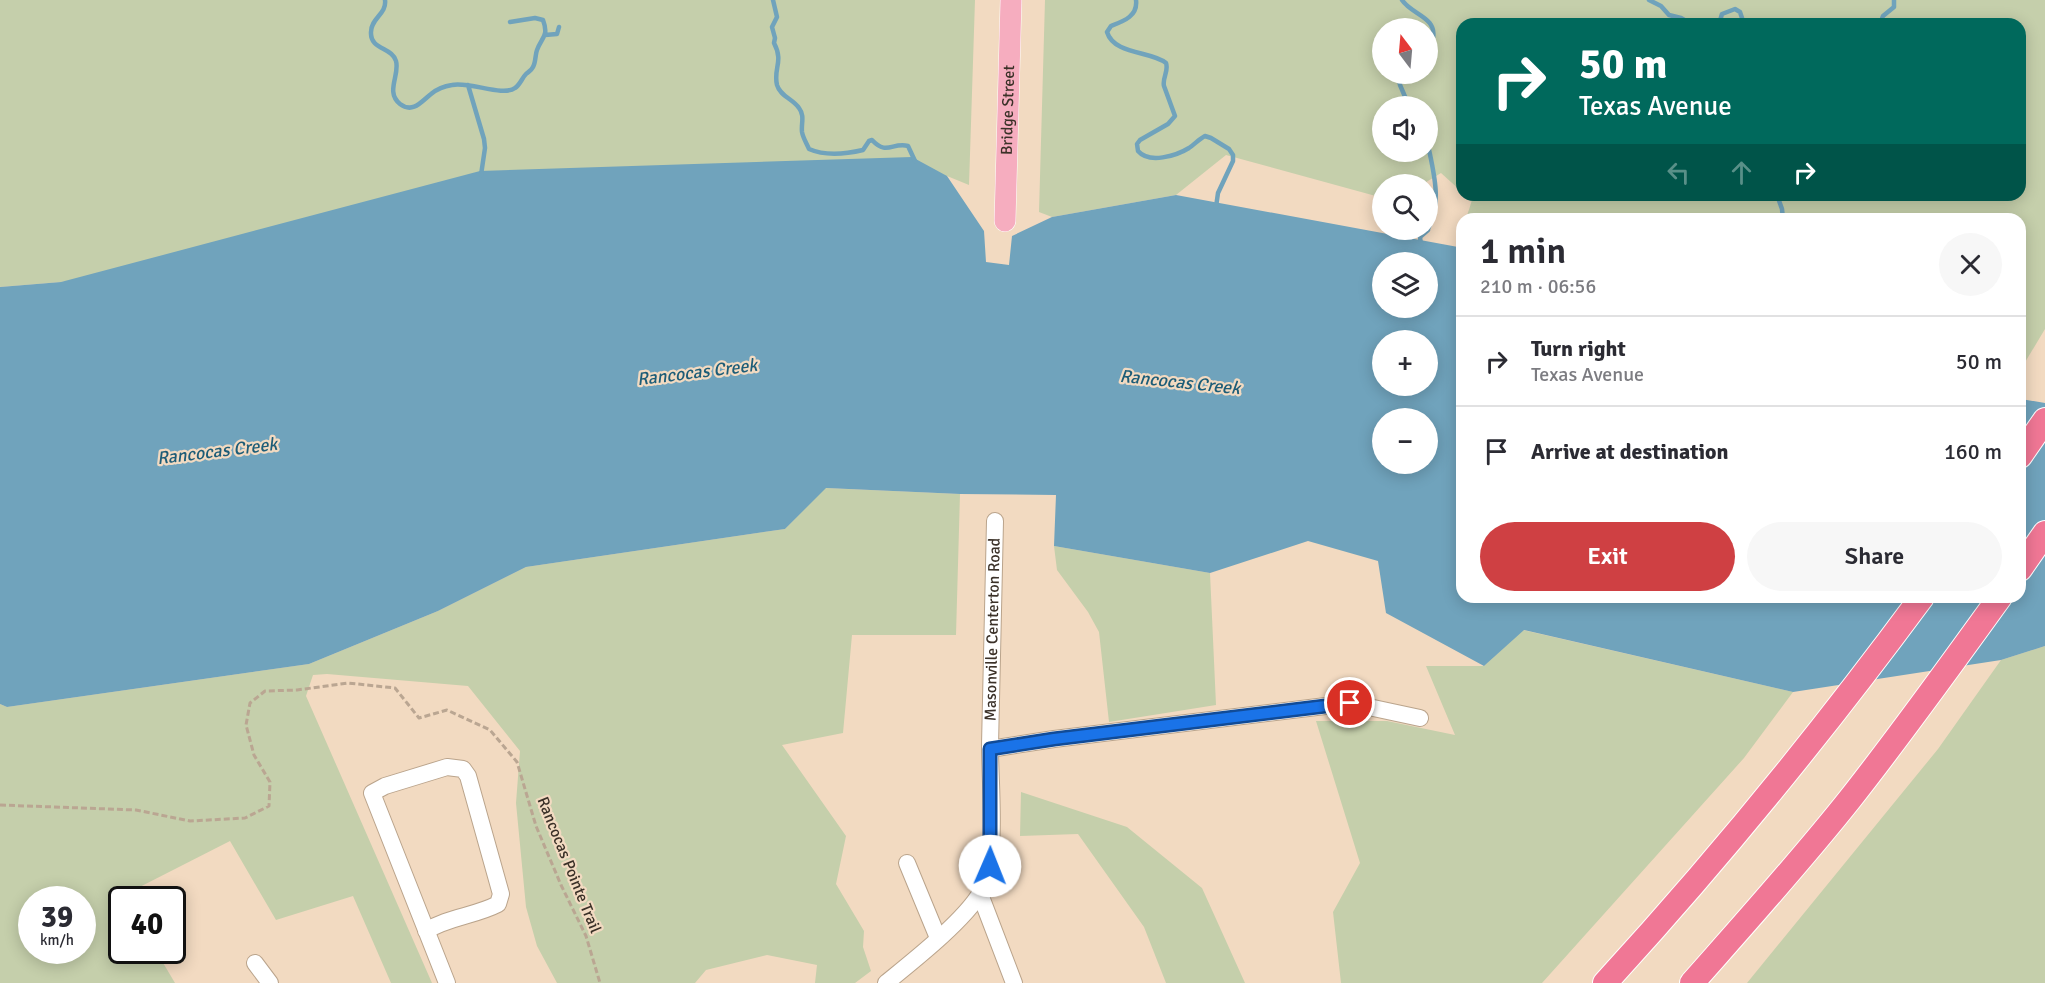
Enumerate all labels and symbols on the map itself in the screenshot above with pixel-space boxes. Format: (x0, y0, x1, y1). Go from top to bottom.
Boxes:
north arrow (1372, 18, 1438, 84)
street label: Bridge Street (997, 64, 1019, 155)
water label: Rancocas Creek (636, 353, 760, 390)
water label: Rancocas Creek (1119, 365, 1243, 399)
water label: Rancocas Creek (156, 432, 280, 469)
street label: Masonville Centerton Road (980, 538, 1005, 721)
pin (1324, 677, 1375, 728)
street label: Rancocas Pointe Trail (533, 794, 606, 936)
position arrow (958, 834, 1022, 898)
speed limit sign: 40 (108, 886, 186, 964)

